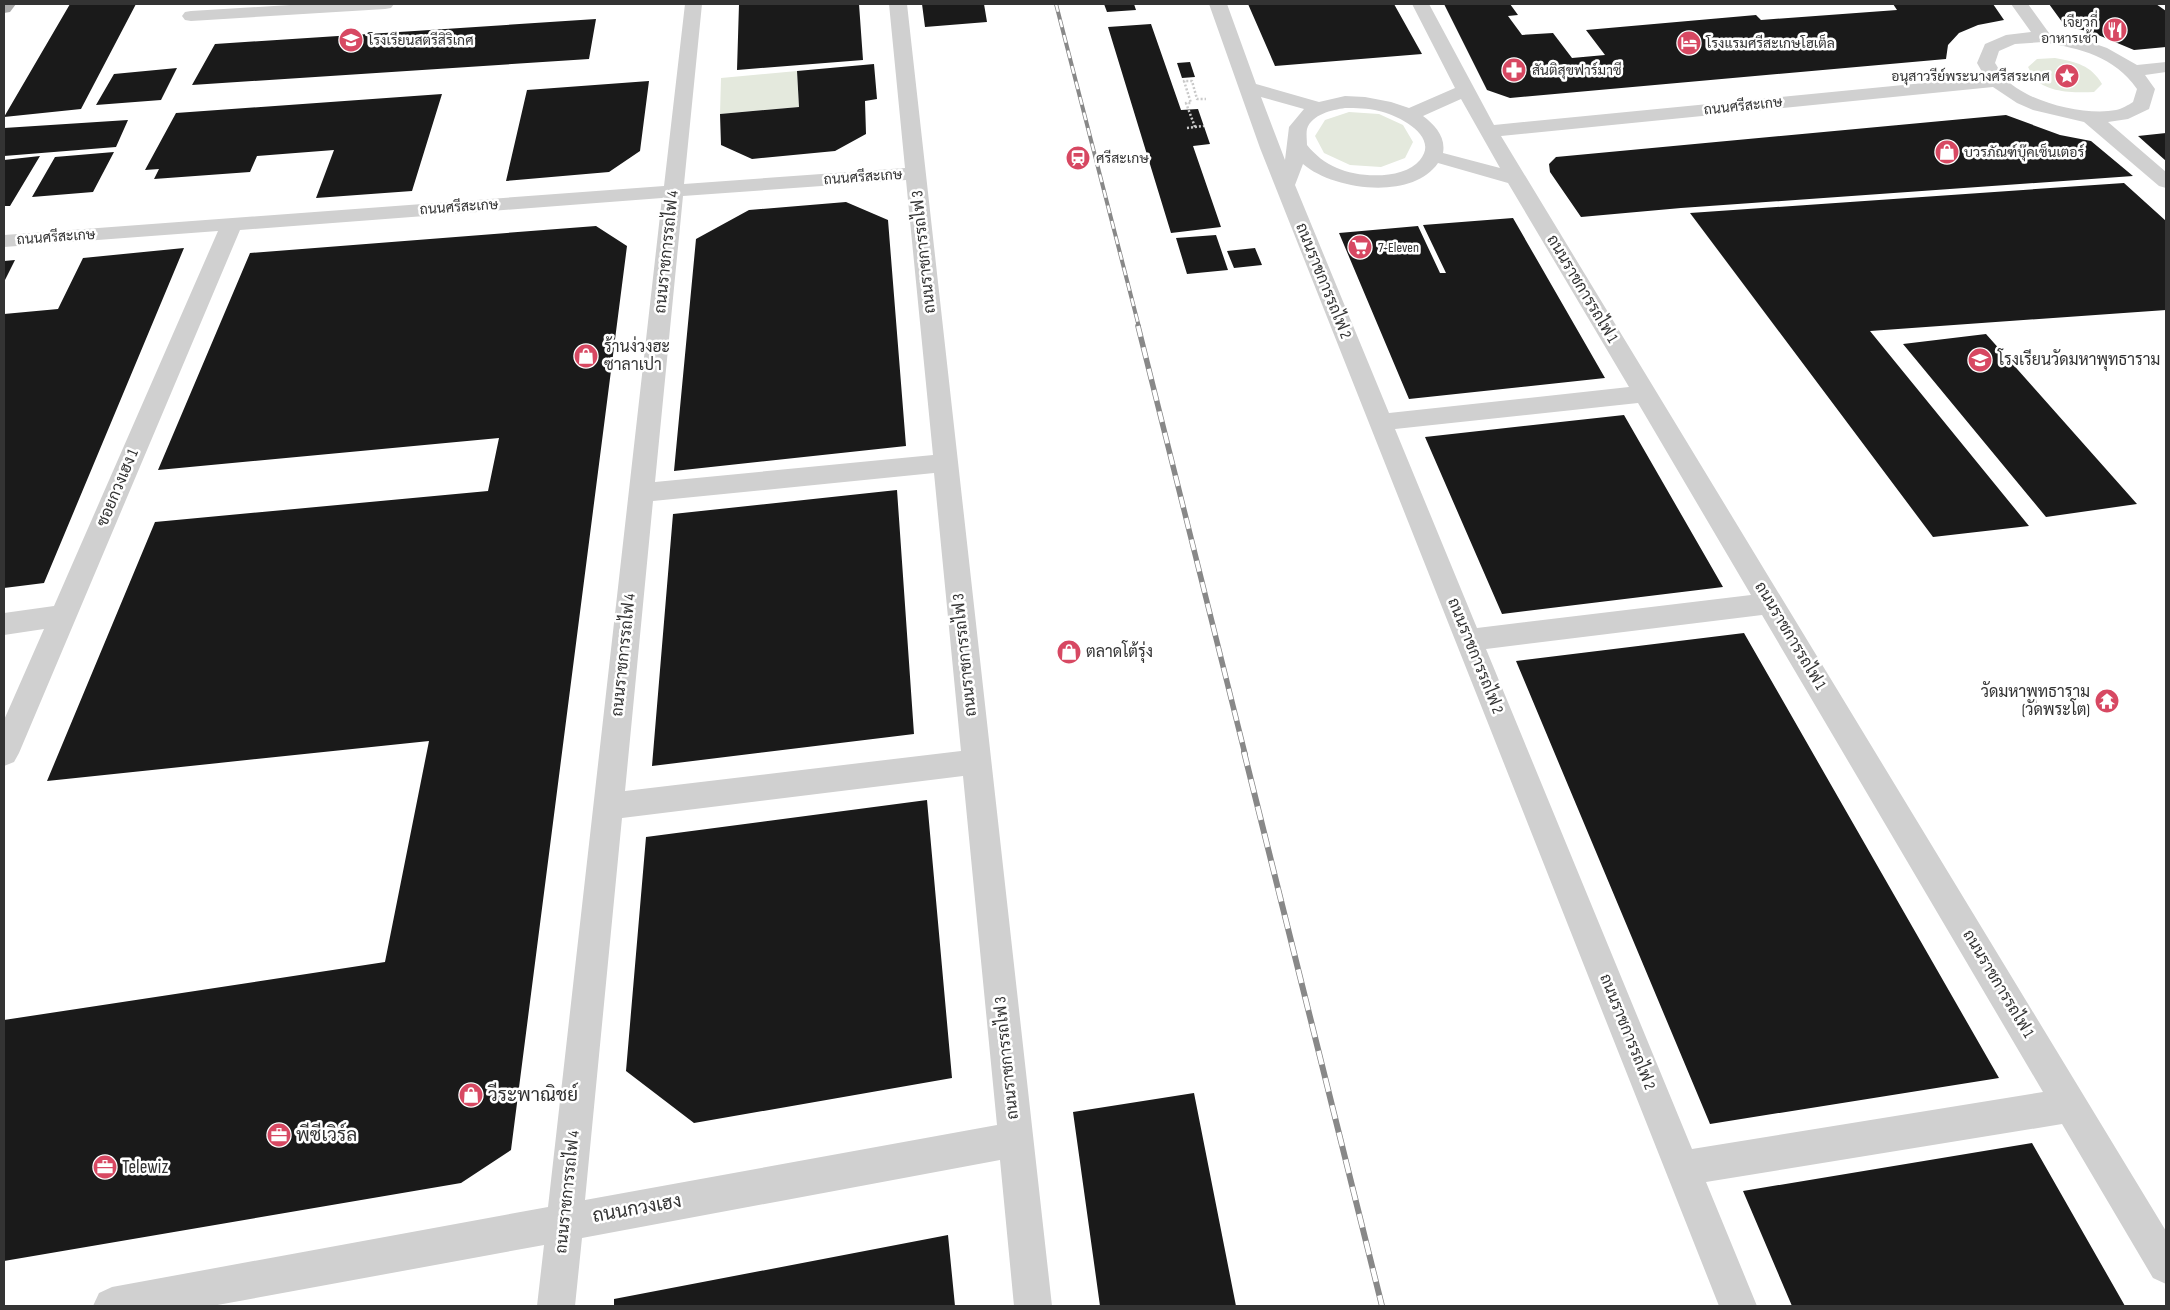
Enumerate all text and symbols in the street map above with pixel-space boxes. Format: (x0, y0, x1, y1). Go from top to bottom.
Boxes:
place label: เจียวกี่ อาหารเช้า (2041, 10, 2098, 47)
restaurant icon: เจียวกี่ อาหารเช้า (2102, 17, 2128, 43)
school or university icon: โรงเรียนสตรีสิริเกศ (338, 27, 364, 53)
hotel icon: โรงแรมศรีสะเกษโฮเต็ล (1676, 30, 1702, 56)
place label: โรงเรียนสตรีสิริเกศ (367, 31, 474, 49)
place label: โรงแรมศรีสะเกษโฮเต็ล (1705, 34, 1835, 52)
pharmacy icon: สันติสุขฟาร์มาซี (1501, 57, 1527, 83)
place label: สันติสุขฟาร์มาซี (1532, 61, 1622, 80)
place icon: อนุสาวรีย์พระนางศรีสระเกศ (2054, 63, 2080, 89)
place label: อนุสาวรีย์พระนางศรีสระเกศ (1891, 67, 2050, 86)
street label: ถนนศรีสะเกษ (1703, 92, 1784, 119)
shop icon: บวรภัณฑ์บุ๊คเซ็นเตอร์ (1934, 139, 1960, 165)
place label: บวรภัณฑ์บุ๊คเซ็นเตอร์ (1964, 143, 2085, 162)
station icon: ศรีสะเกษ (1065, 145, 1091, 171)
place label: ศรีสะเกษ (1096, 149, 1149, 167)
street label: ถนนศรีสะเกษ (823, 165, 903, 188)
street label: ถนนราชการรถไฟ 4 (648, 189, 683, 314)
street label: ถนนราชการรถไฟ 3 (905, 190, 940, 315)
street label: ถนนศรีสะเกษ (419, 195, 499, 218)
street label: ถนนราชการรถไฟ 2 (1291, 219, 1358, 342)
street label: ถนนศรีสะเกษ (16, 225, 96, 248)
street label: ถนนราชการรถไฟ 1 (1542, 230, 1624, 347)
supermarket icon: 7-Eleven (1347, 234, 1373, 260)
place label: 7-Eleven (1378, 239, 1419, 256)
place label: ร้านง่วงฮะ ซาลาเปา (604, 336, 670, 375)
shop icon: ร้านง่วงฮะ ซาลาเปา (573, 343, 599, 369)
school or university icon: โรงเรียนวัดมหาพุทธาราม (1967, 347, 1993, 373)
place label: โรงเรียนวัดมหาพุทธาราม (1997, 348, 2160, 371)
street label: ซอยกวงเฮง 1 (93, 446, 143, 530)
street label: ถนนราชการรถไฟ 1 (1750, 577, 1832, 694)
street label: ถนนราชการรถไฟ 4 (605, 592, 640, 717)
street label: ถนนราชการรถไฟ 3 (946, 593, 981, 718)
street label: ถนนราชการรถไฟ 2 (1443, 594, 1510, 717)
shop icon: ตลาดโต้รุ่ง (1056, 639, 1082, 665)
place label: ตลาดโต้รุ่ง (1086, 640, 1153, 663)
place label: วัดมหาพุทธาราม (วัดพระโต) (1981, 681, 2090, 720)
temple icon: วัดมหาพุทธาราม (วัดพระโต) (2094, 688, 2120, 714)
street label: ถนนราชการรถไฟ 1 (1958, 925, 2040, 1042)
street label: ถนนราชการรถไฟ 2 (1595, 970, 1662, 1093)
street label: ถนนราชการรถไฟ 3 (988, 996, 1023, 1121)
shop icon: วีระพาณิชย์ (458, 1082, 484, 1108)
place label: วีระพาณิชย์ (488, 1082, 578, 1107)
office icon: พีซีเวิร์ล (266, 1122, 292, 1148)
place label: พีซีเวิร์ล (296, 1122, 357, 1147)
street label: ถนนราชการรถไฟ 4 (549, 1129, 584, 1254)
office icon: Telewiz (92, 1154, 118, 1180)
place label: Telewiz (122, 1156, 168, 1179)
street label: ถนนกวงเฮง (591, 1190, 683, 1228)

